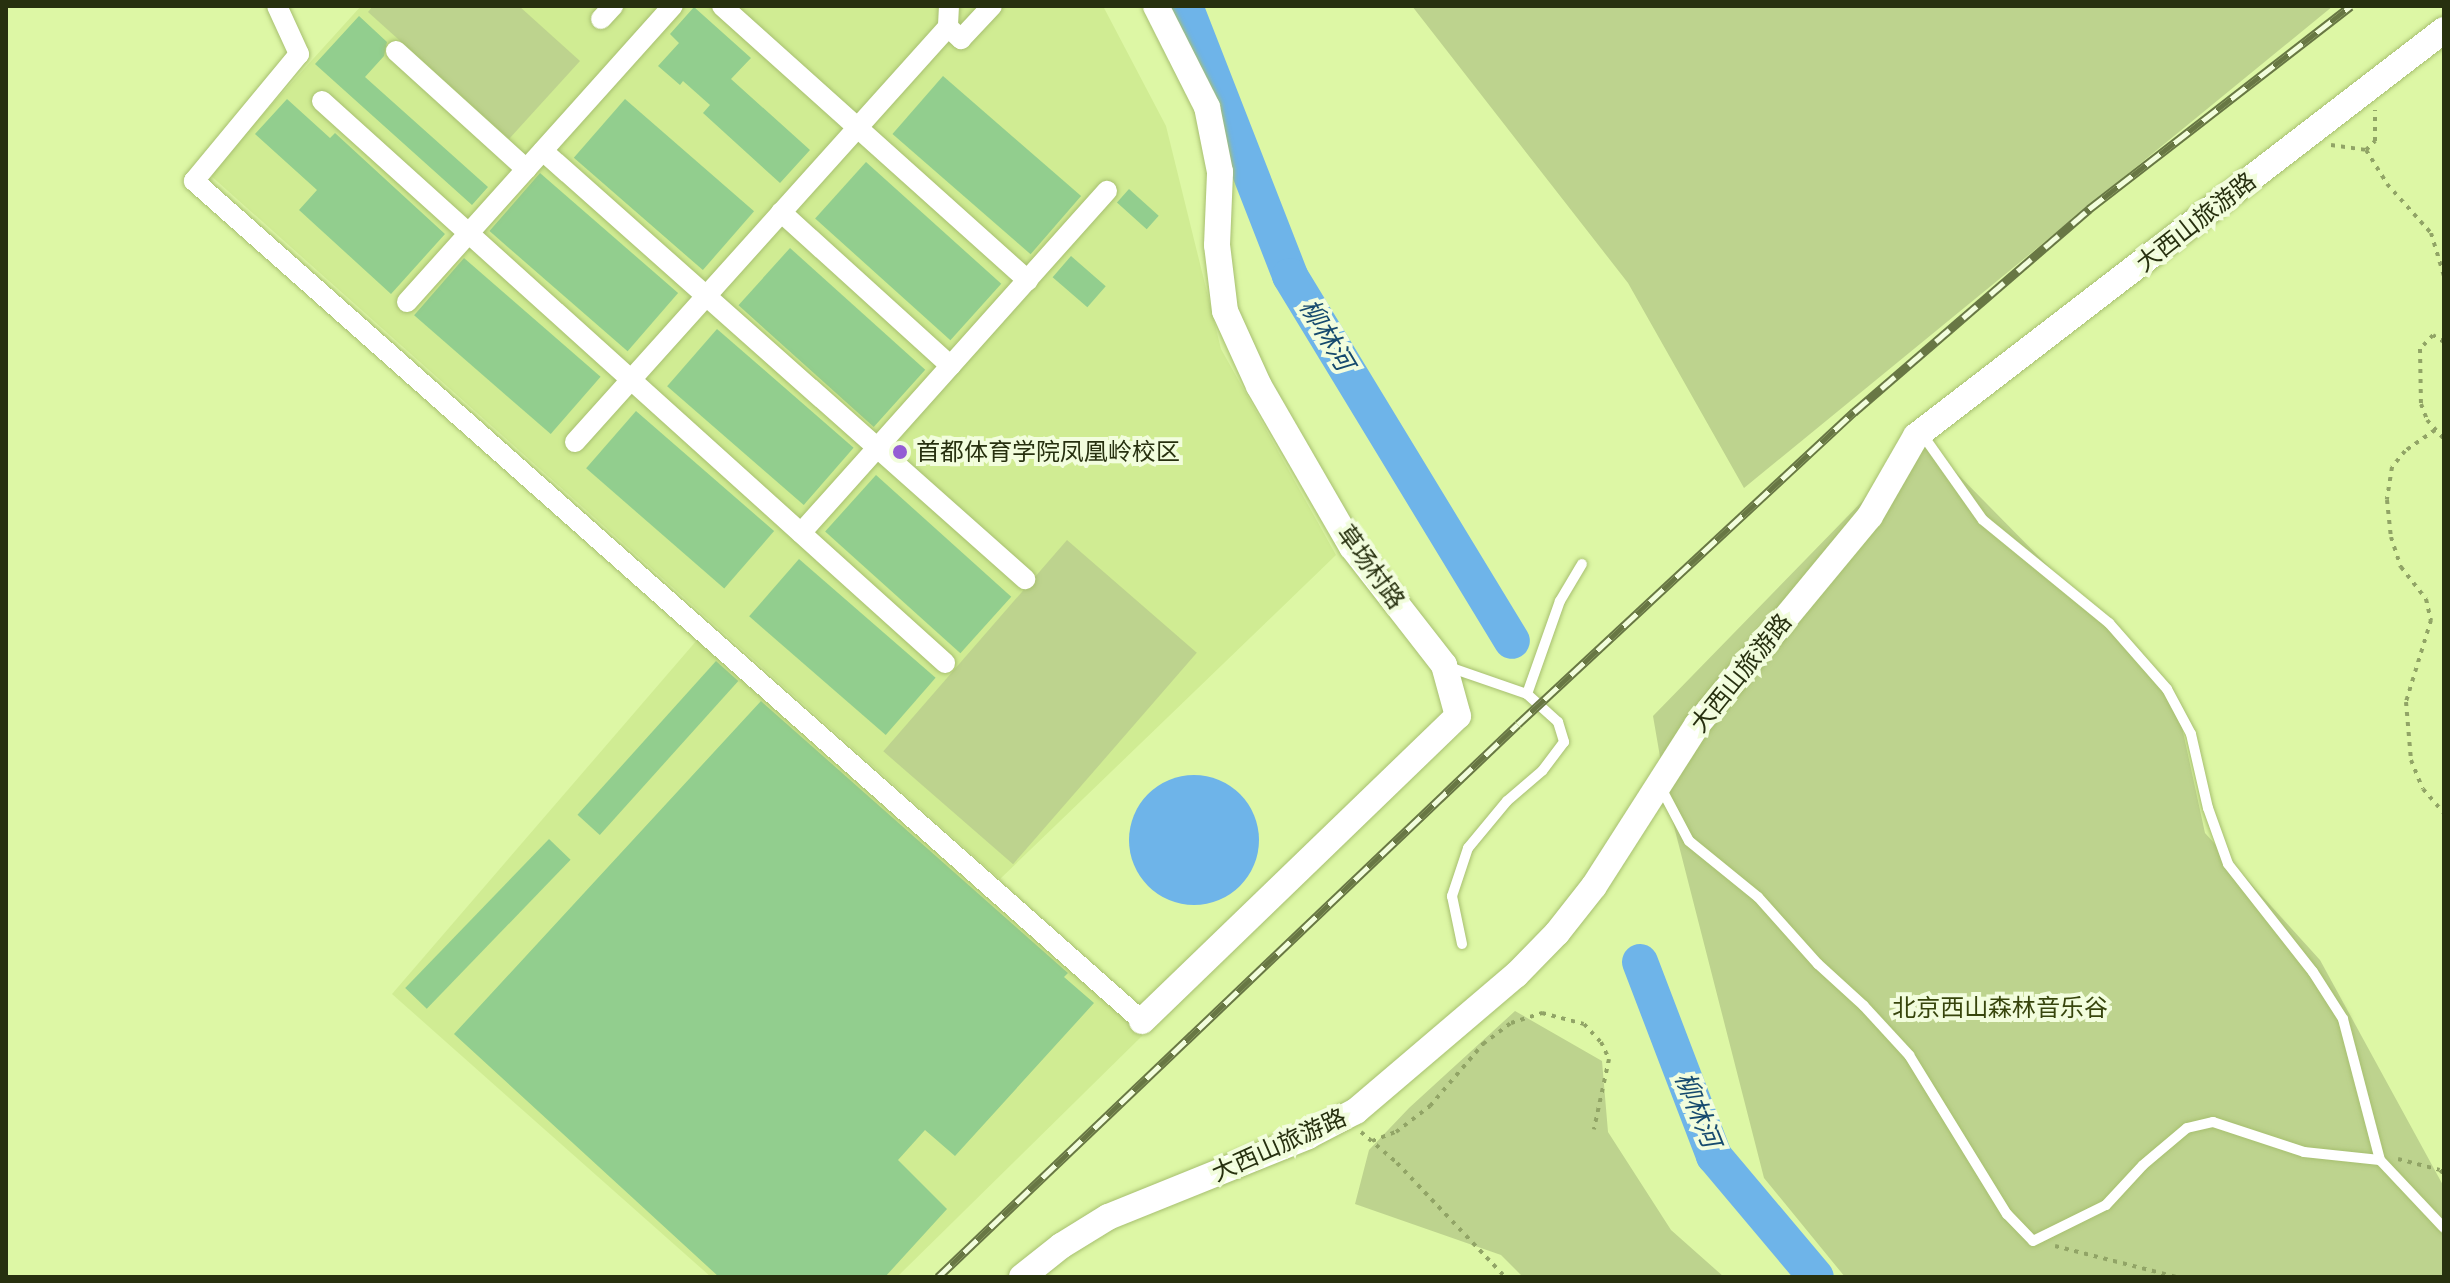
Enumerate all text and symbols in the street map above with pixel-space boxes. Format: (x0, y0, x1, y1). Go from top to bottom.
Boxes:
street label: 大西山旅游路 (2130, 166, 2262, 278)
water label: 柳林河 (1293, 294, 1359, 376)
place label: 首都体育学院凤凰岭校区 (916, 438, 1180, 466)
marker: 首都体育学院凤凰岭校区 (891, 443, 909, 461)
street label: 草场村路 (1331, 520, 1411, 614)
street label: 大西山旅游路 (1684, 608, 1798, 738)
park label: 北京西山森林音乐谷 (1892, 994, 2108, 1022)
water label: 柳林河 (1668, 1068, 1726, 1152)
street label: 大西山旅游路 (1207, 1103, 1351, 1187)

